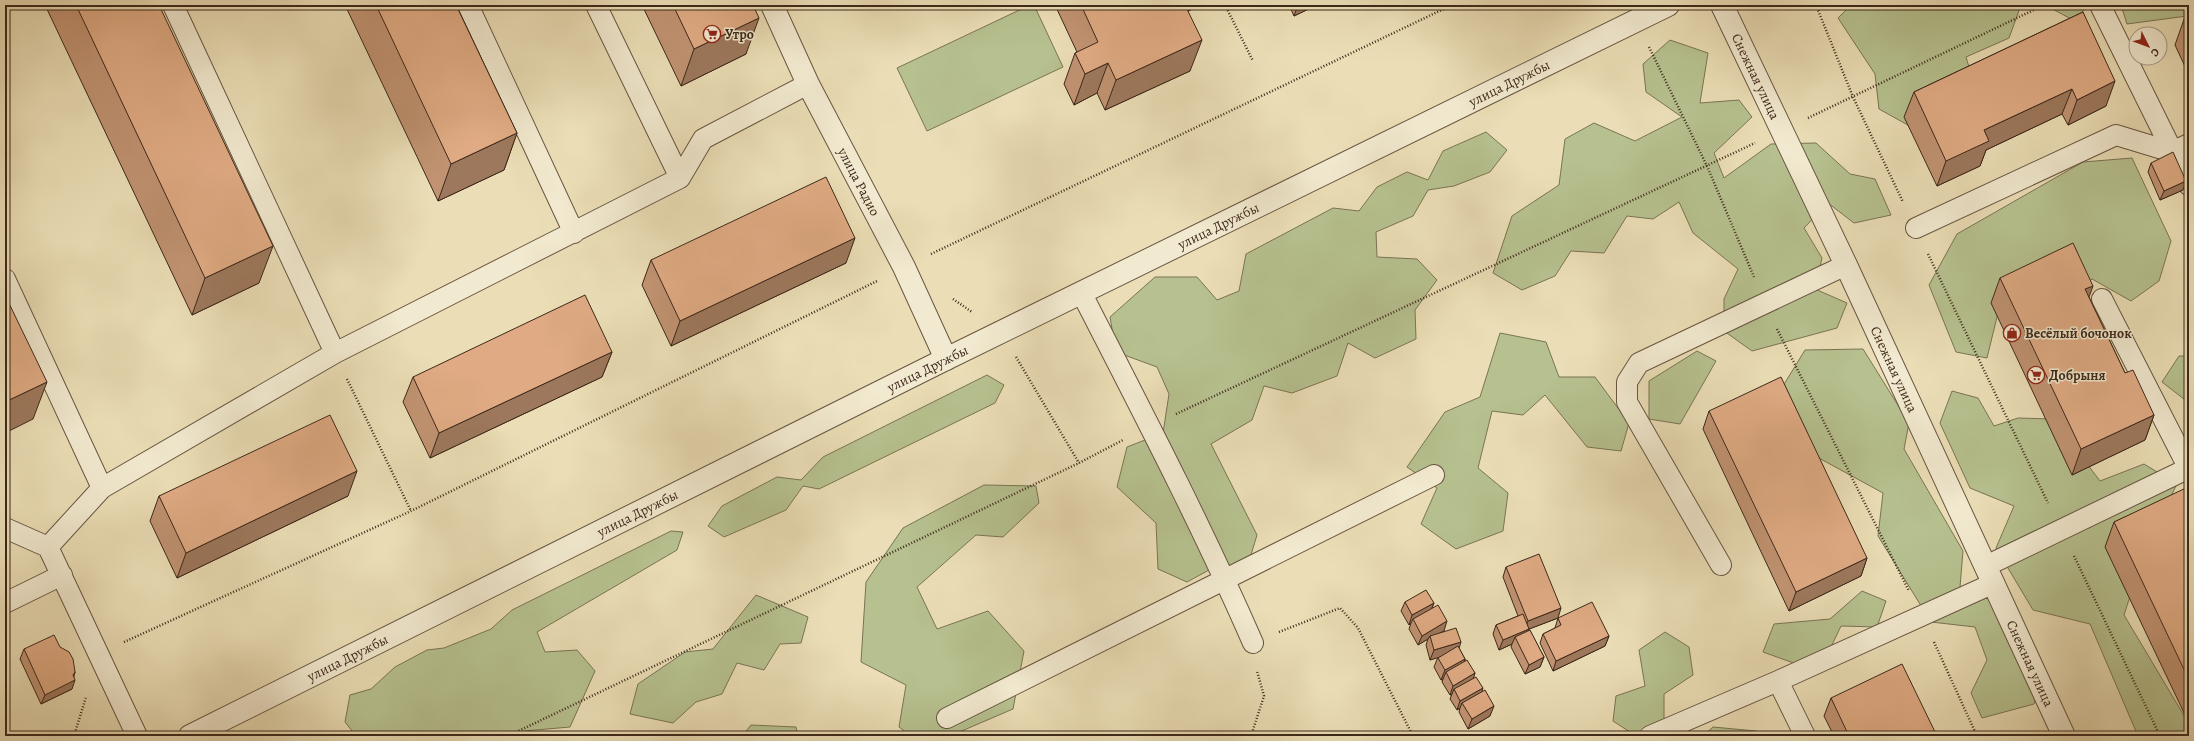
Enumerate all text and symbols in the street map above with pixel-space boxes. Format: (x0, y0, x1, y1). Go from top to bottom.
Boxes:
supermarket icon: Утро (702, 24, 722, 44)
place label: Утро (725, 25, 754, 44)
north arrow (2128, 26, 2168, 66)
street label: Снежная улица (1727, 30, 1785, 123)
text: С (2147, 45, 2163, 60)
street label: улица Дружбы (1464, 55, 1553, 111)
street label: улица Радио (833, 143, 885, 219)
street label: улица Дружбы (1174, 198, 1262, 254)
street label: Снежная улица (1866, 323, 1923, 416)
shop icon: Весёлый бочонок (2002, 323, 2022, 343)
place label: Весёлый бочонок (2025, 324, 2132, 343)
street label: улица Дружбы (883, 340, 971, 397)
supermarket icon: Добрыня (2026, 365, 2046, 385)
place label: Добрыня (2049, 366, 2106, 385)
street label: улица Дружбы (593, 485, 681, 542)
street label: Снежная улица (2002, 617, 2059, 710)
street label: улица Дружбы (303, 629, 391, 686)

